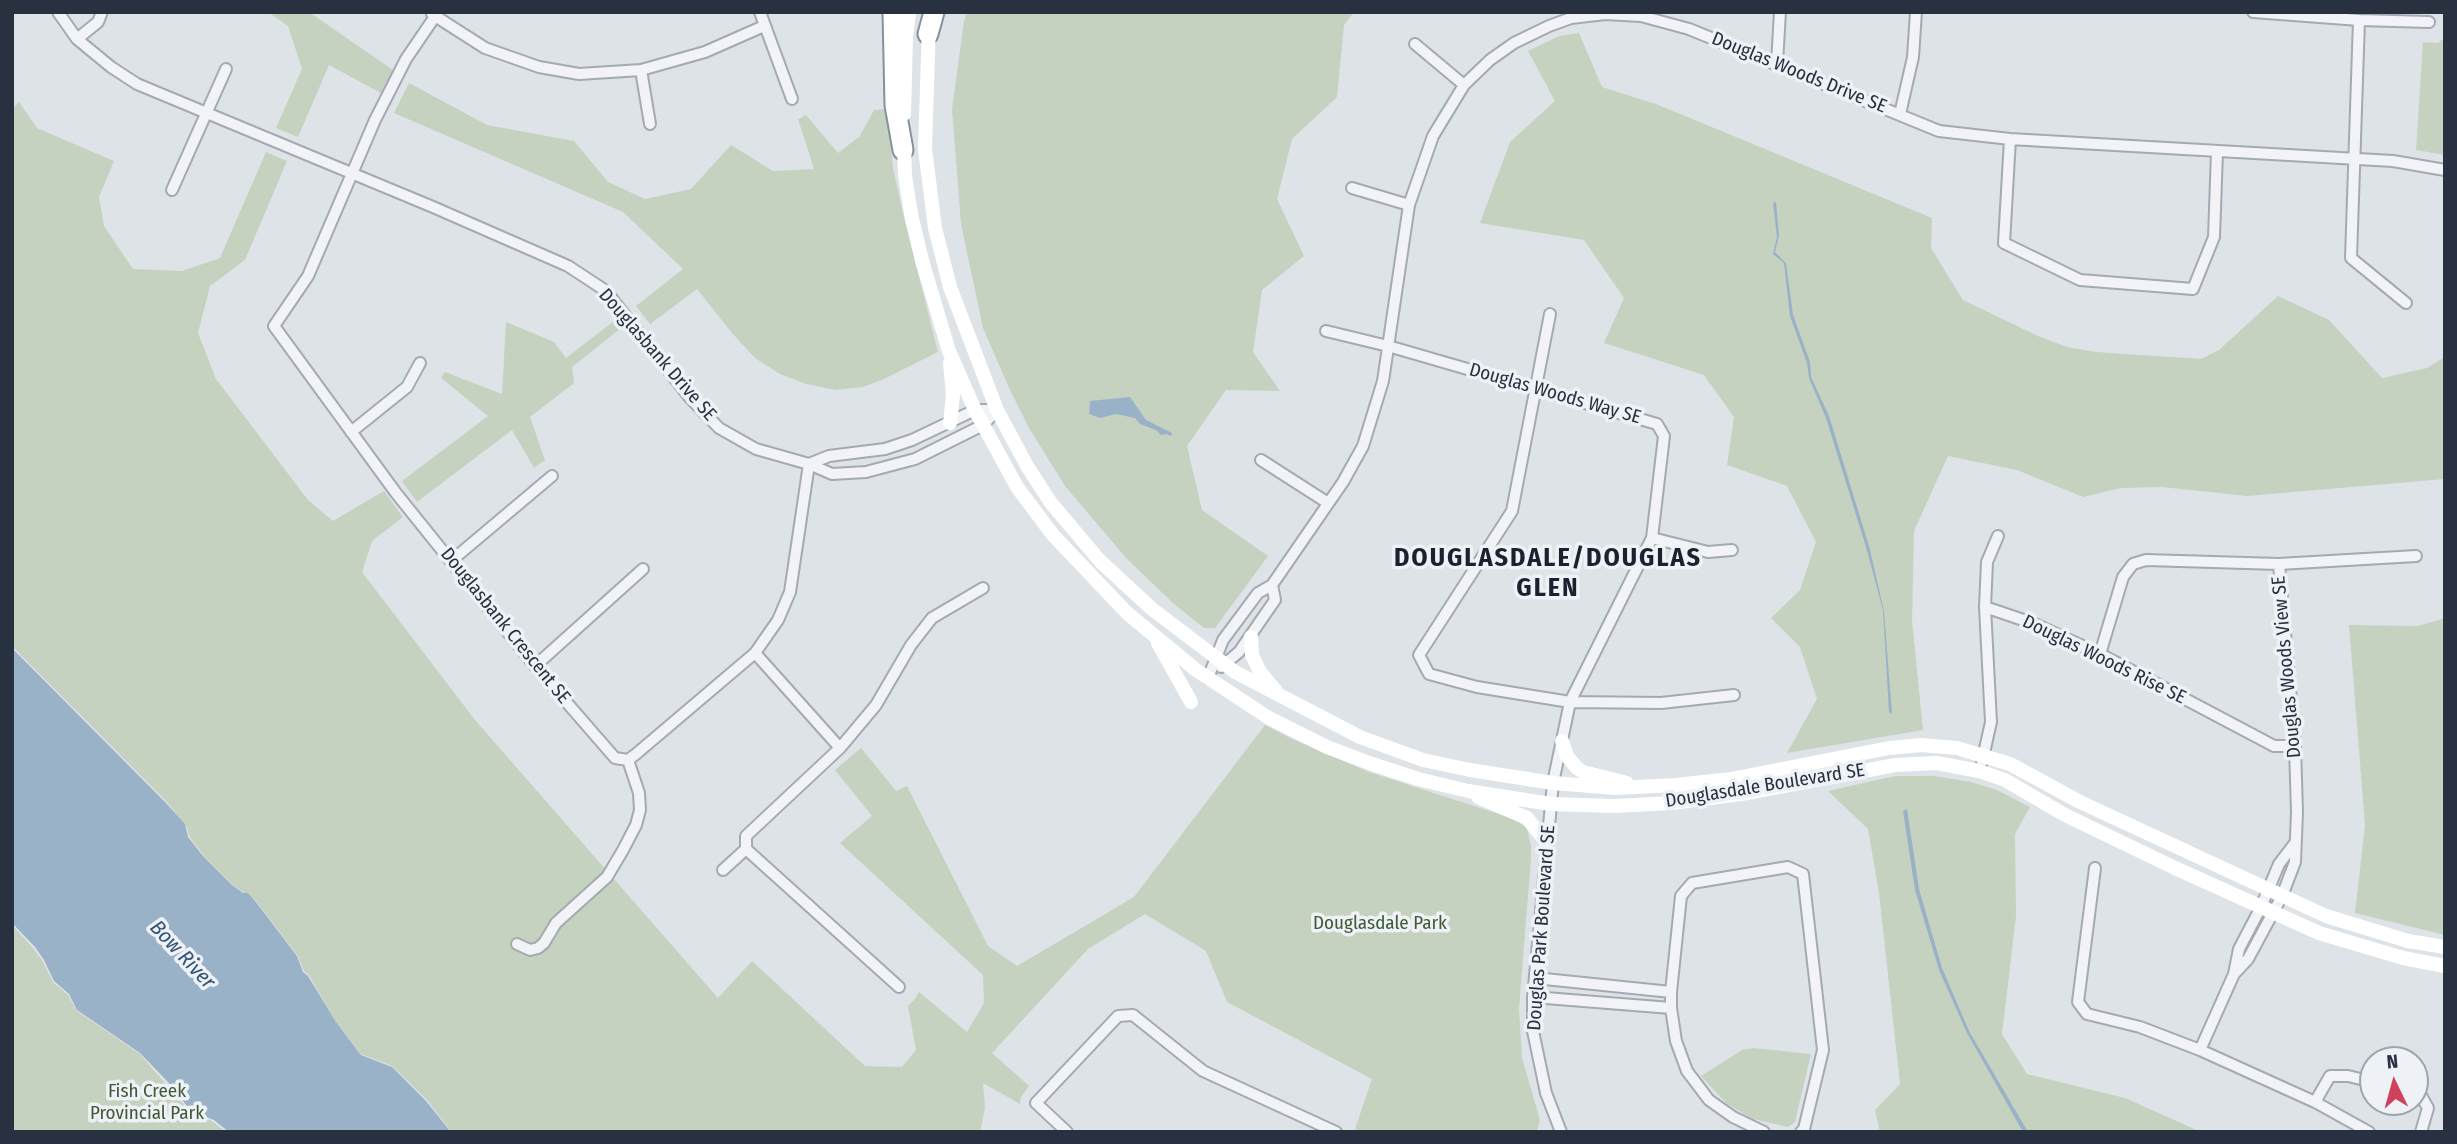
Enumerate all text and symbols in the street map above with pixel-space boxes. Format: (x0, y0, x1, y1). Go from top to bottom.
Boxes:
street label: Douglas Woods Drive SE (1708, 28, 1890, 118)
street label: Douglasbank Drive SE (593, 284, 721, 426)
street label: Douglas Woods Way SE (1467, 359, 1643, 429)
district label: DOUGLASDALE/DOUGLAS GLEN (1396, 543, 1700, 604)
street label: Douglasbank Crescent SE (435, 544, 575, 708)
street label: Douglas Woods View SE (2268, 575, 2306, 759)
street label: Douglas Woods Rise SE (2019, 611, 2189, 709)
street label: Douglasdale Boulevard SE (1664, 759, 1866, 813)
street label: Douglas Park Boulevard SE (1523, 824, 1561, 1032)
park label: Douglasdale Park (1313, 913, 1447, 935)
water label: Bow River (144, 916, 220, 994)
north arrow (2359, 1046, 2429, 1116)
text: N (2386, 1050, 2399, 1074)
park label: Fish Creek Provincial Park (90, 1081, 204, 1125)

